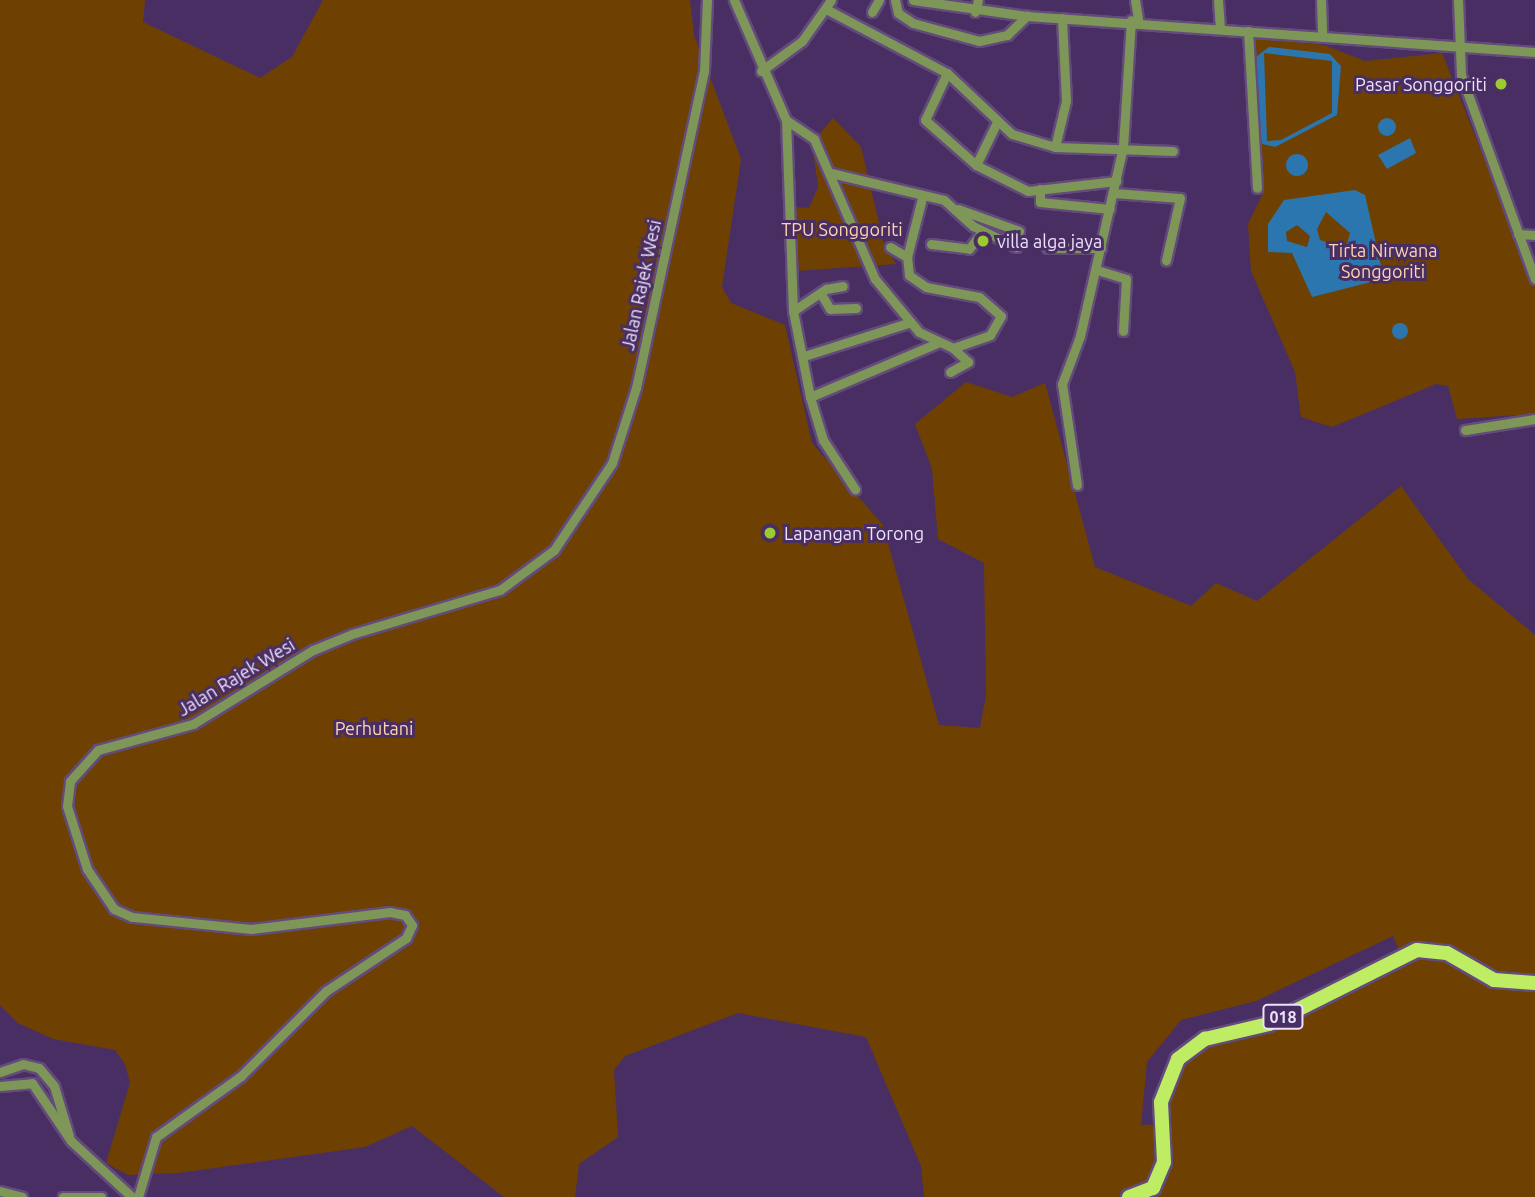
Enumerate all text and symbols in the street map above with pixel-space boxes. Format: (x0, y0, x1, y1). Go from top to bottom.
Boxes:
place label: Pasar Songgoriti (1355, 73, 1487, 95)
marker: Pasar Songgoriti (1493, 76, 1509, 92)
street label: Jalan Rajek Wesi (617, 218, 665, 352)
park label: TPU Songgoriti (781, 218, 903, 240)
place label: villa alga jaya (997, 230, 1102, 252)
marker: villa alga jaya (975, 233, 991, 249)
park label: Tirta Nirwana Songgoriti (1328, 240, 1438, 282)
place label: Lapangan Torong (784, 522, 924, 544)
marker: Lapangan Torong (762, 525, 778, 541)
street label: Jalan Rajek Wesi (173, 634, 299, 720)
park label: Perhutani (335, 717, 413, 739)
road number: 018 (1262, 1004, 1304, 1030)

